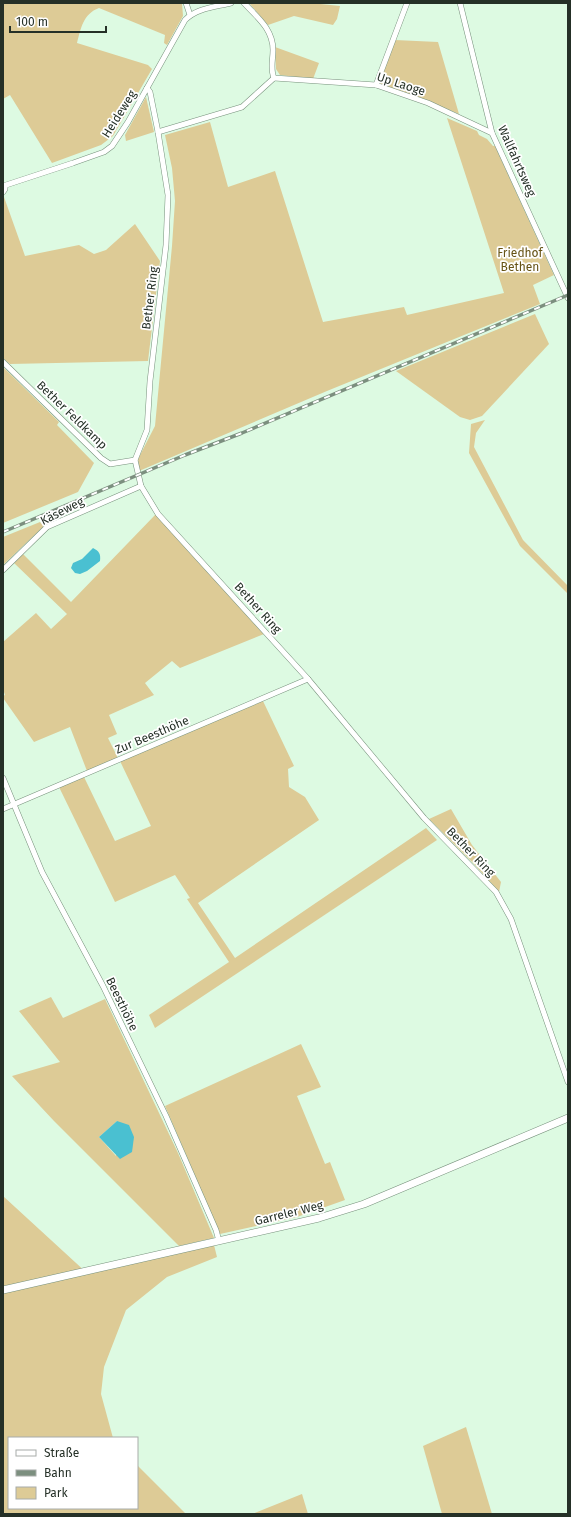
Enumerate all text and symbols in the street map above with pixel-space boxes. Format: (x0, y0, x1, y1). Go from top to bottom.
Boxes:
scale bar (10, 8, 106, 34)
text: 100 m (16, 15, 48, 29)
street label: Up Laoge (375, 70, 427, 98)
street label: Heideweg (99, 87, 139, 140)
street label: Wallfahrtsweg (495, 123, 539, 199)
park label: Friedhof Bethen (497, 246, 544, 274)
street label: Bether Ring (139, 265, 161, 330)
street label: Bether Feldkamp (34, 378, 110, 452)
street label: Käseweg (38, 494, 87, 528)
street label: Bether Ring (232, 580, 285, 637)
street label: Zur Beesthöhe (113, 713, 191, 757)
street label: Bether Ring (444, 824, 499, 880)
street label: Beesthöhe (103, 975, 141, 1033)
street label: Garreler Weg (253, 1198, 325, 1228)
legend (8, 1437, 138, 1509)
text: Straße (44, 1446, 79, 1460)
text: Bahn (44, 1466, 72, 1480)
text: Park (44, 1486, 68, 1500)

